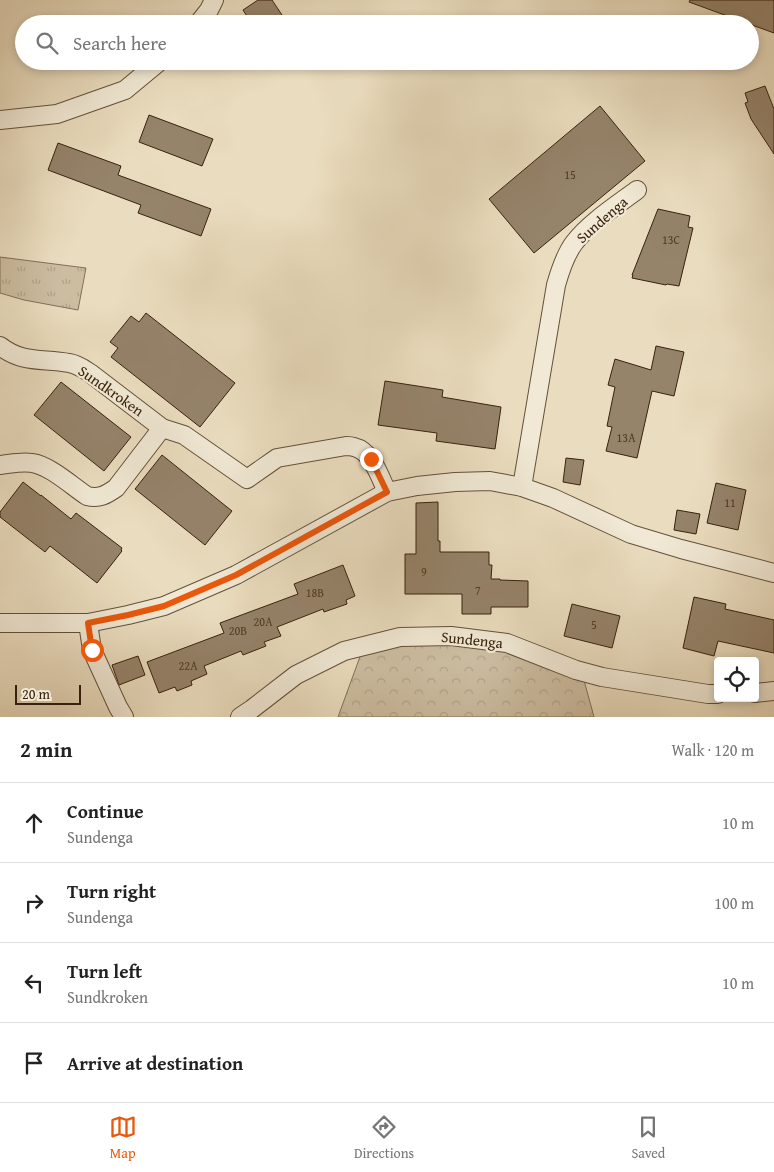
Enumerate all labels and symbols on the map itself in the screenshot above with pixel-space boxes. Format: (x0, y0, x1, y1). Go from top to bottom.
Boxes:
house number: 15 (564, 166, 576, 183)
street label: Sundenga (571, 191, 632, 248)
house number: 13C (662, 231, 681, 248)
street label: Sundkroken (74, 360, 149, 421)
house number: 13A (617, 429, 636, 446)
route end (360, 448, 383, 471)
house number: 11 (724, 494, 736, 511)
house number: 9 (421, 563, 427, 580)
house number: 7 (475, 582, 481, 599)
house number: 18B (306, 584, 324, 601)
house number: 20A (254, 613, 273, 630)
house number: 5 (591, 616, 597, 633)
house number: 20B (229, 622, 247, 639)
street label: Sundenga (440, 626, 504, 653)
route start (81, 639, 104, 662)
house number: 22A (179, 657, 198, 674)
scale bar (15, 682, 81, 705)

